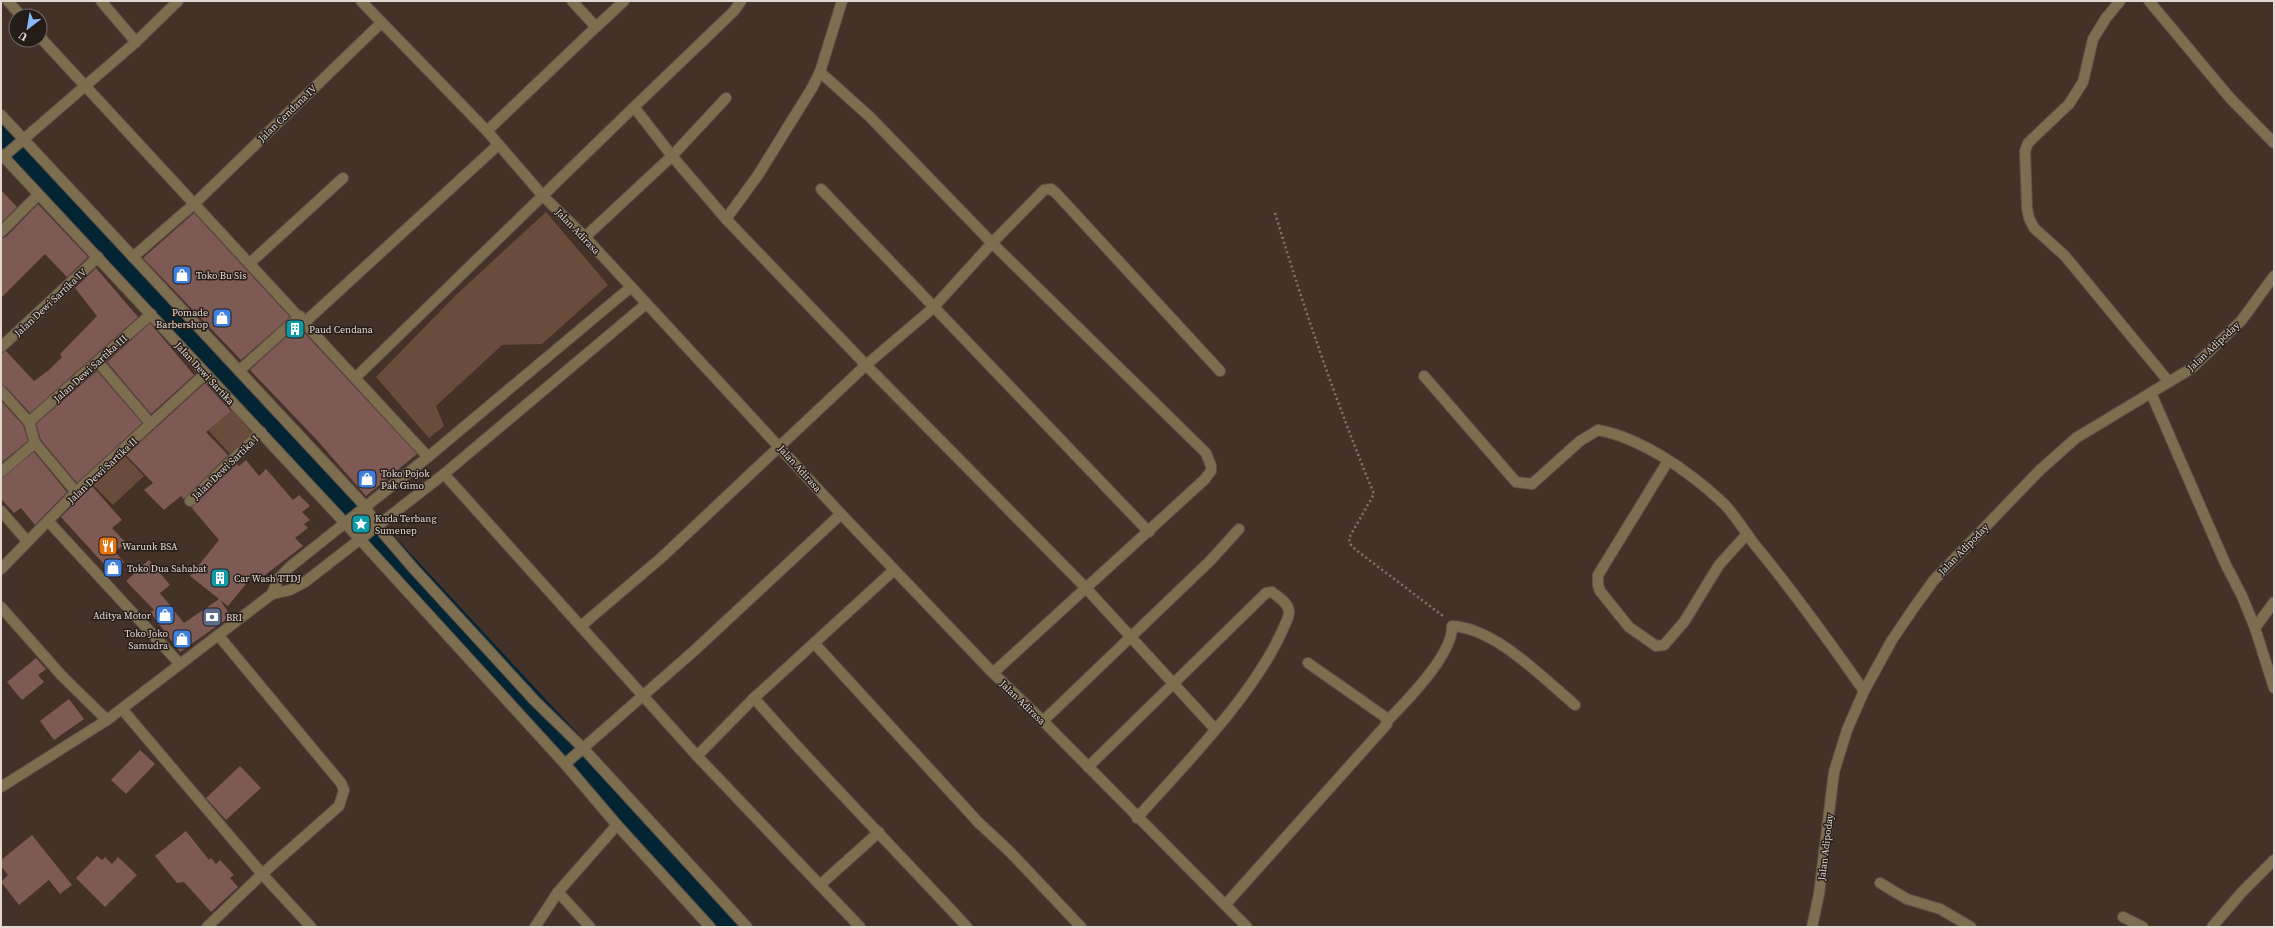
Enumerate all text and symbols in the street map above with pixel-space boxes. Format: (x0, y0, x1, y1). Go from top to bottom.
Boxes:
north arrow (8, 8, 48, 48)
text: U (16, 28, 30, 45)
street label: Jalan Cendana IV (254, 82, 320, 145)
street label: Jalan Adirasa (552, 205, 603, 258)
shop icon: Toko Bu Sis (171, 264, 193, 286)
street label: Jalan Dewi Sartika IV (11, 265, 89, 340)
place label: Toko Bu Sis (196, 269, 247, 282)
place label: Pomade Barbershop (156, 306, 208, 331)
shop icon: Pomade Barbershop (211, 307, 233, 329)
building icon: Paud Cendana (284, 318, 306, 340)
street label: Jalan Adipoday (2184, 318, 2243, 375)
place label: Paud Cendana (309, 323, 374, 336)
street label: Jalan Dewi Sartika III (50, 332, 130, 406)
street label: Jalan Dewi Sartika (171, 338, 238, 408)
street label: Jalan Dewi Sartika I (189, 432, 261, 503)
street label: Jalan Dewi Sartika II (64, 434, 140, 507)
street label: Jalan Adirasa (775, 441, 825, 495)
place label: Toko Pojok Pak Gimo (381, 467, 430, 492)
shop icon: Toko Pojok Pak Gimo (356, 468, 378, 490)
place label: Kuda Terbang Sumenep (375, 512, 437, 537)
place icon: Kuda Terbang Sumenep (350, 513, 372, 535)
street label: Jalan Adipoday (1935, 520, 1992, 579)
restaurant icon: Warunk BSA (97, 535, 119, 557)
place label: Warunk BSA (122, 540, 178, 553)
shop icon: Toko Dua Sahabat (102, 557, 124, 579)
place label: Toko Dua Sahabat (127, 562, 207, 575)
building icon: Car Wash TTDJ (209, 567, 231, 589)
place label: Car Wash TTDJ (234, 572, 301, 585)
shop icon: Aditya Motor (154, 604, 176, 626)
bank icon: BRI (201, 606, 223, 628)
place label: Aditya Motor (93, 609, 152, 622)
place label: BRI (226, 611, 243, 624)
place label: Toko Joko Samudra (124, 627, 169, 652)
shop icon: Toko Joko Samudra (171, 628, 193, 650)
street label: Jalan Adirasa (996, 677, 1049, 728)
street label: Jalan Adipoday (1815, 812, 1836, 882)

